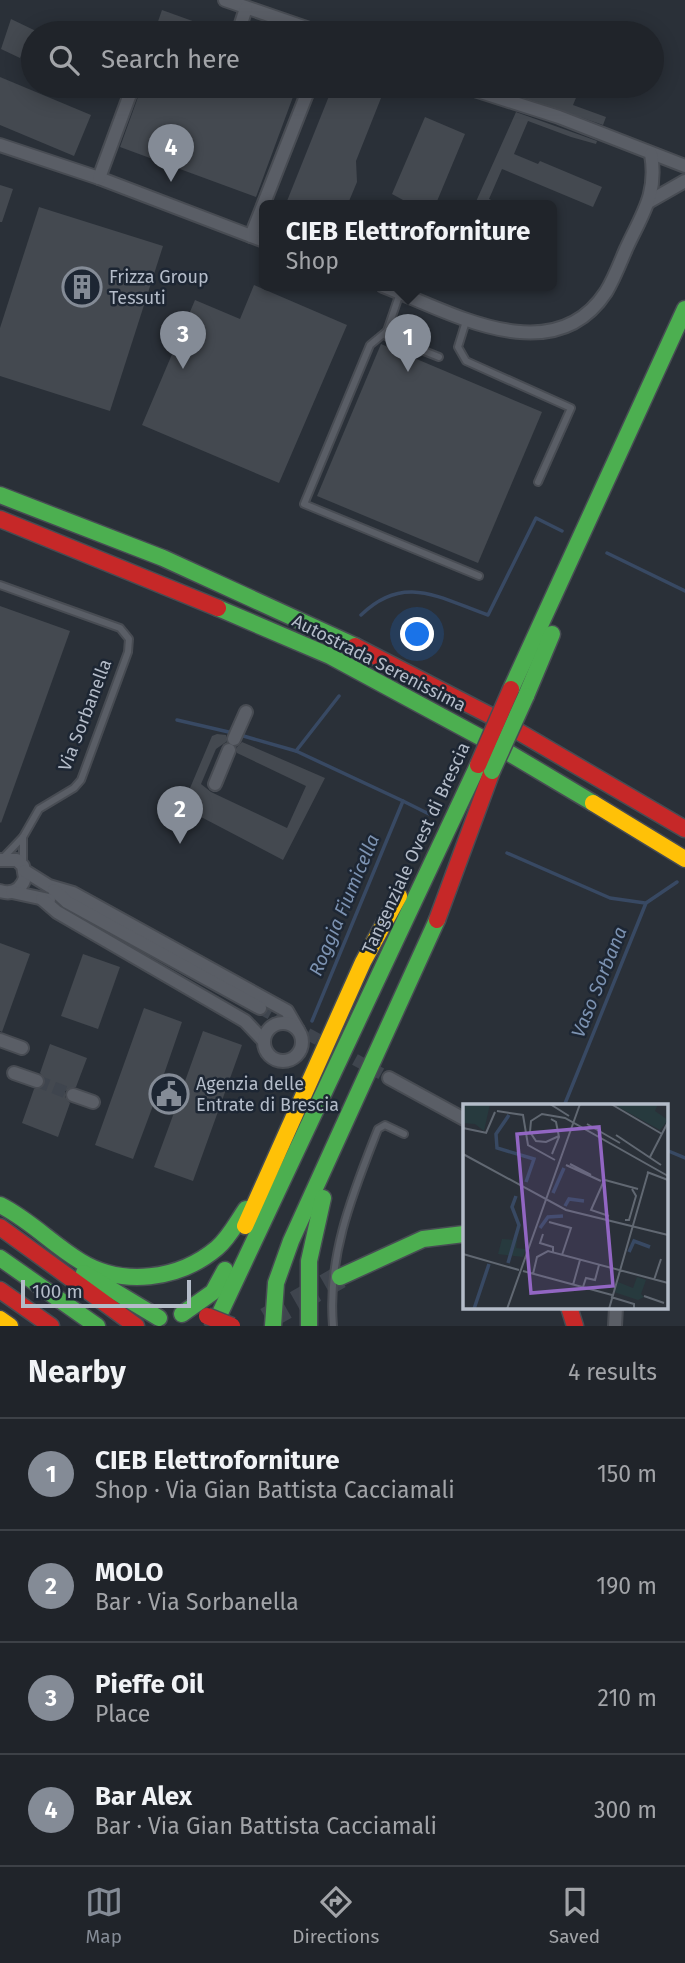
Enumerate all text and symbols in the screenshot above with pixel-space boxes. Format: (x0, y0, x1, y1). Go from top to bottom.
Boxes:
search box (21, 21, 664, 98)
icon: search (45, 41, 83, 79)
text: Search here (101, 44, 240, 75)
pin: 4 (148, 124, 194, 182)
popup (259, 200, 557, 291)
text: CIEB Elettroforniture (286, 216, 530, 247)
text: Shop (286, 247, 339, 275)
building icon: Frizza Group Tessuti (61, 266, 103, 308)
place label: Frizza Group Tessuti (109, 266, 209, 309)
pin: 3 (160, 311, 206, 369)
pin: 1 (385, 314, 431, 372)
street label: Autostrada Serenissima (288, 610, 470, 716)
your location (400, 617, 434, 651)
street label: Via Sorbanella (54, 656, 116, 774)
street label: Tangenziale Ovest di Brescia (357, 739, 475, 957)
pin: 2 (157, 786, 203, 844)
water label: Roggia Fiumicella (304, 831, 384, 979)
water label: Vaso Sorbana (566, 923, 632, 1041)
public building icon: Agenzia delle Entrate di Brescia (148, 1073, 190, 1115)
place label: Agenzia delle Entrate di Brescia (196, 1073, 339, 1116)
inset map (463, 1104, 668, 1308)
scale bar (21, 1277, 191, 1309)
text: 100 m (32, 1280, 83, 1303)
text: Nearby (28, 1354, 126, 1390)
text: 4 results (568, 1358, 657, 1386)
text: CIEB Elettroforniture (95, 1445, 340, 1476)
text: 1 (46, 1460, 56, 1488)
text: 150 m (597, 1460, 657, 1488)
text: Shop · Via Gian Battista Cacciamali (95, 1476, 455, 1504)
text: MOLO (95, 1557, 163, 1588)
text: 2 (45, 1572, 57, 1600)
text: 190 m (596, 1572, 657, 1600)
text: Bar · Via Sorbanella (95, 1588, 299, 1616)
text: Pieffe Oil (95, 1669, 204, 1700)
text: 3 (45, 1684, 57, 1712)
text: 210 m (598, 1684, 657, 1712)
text: Place (95, 1700, 150, 1728)
text: Bar Alex (95, 1781, 192, 1812)
text: 4 (45, 1796, 58, 1824)
text: 300 m (594, 1796, 657, 1824)
text: Bar · Via Gian Battista Cacciamali (95, 1812, 437, 1840)
tab: Map (85, 1883, 123, 1948)
tab: Directions (292, 1883, 379, 1948)
tab: Saved (549, 1883, 600, 1948)

